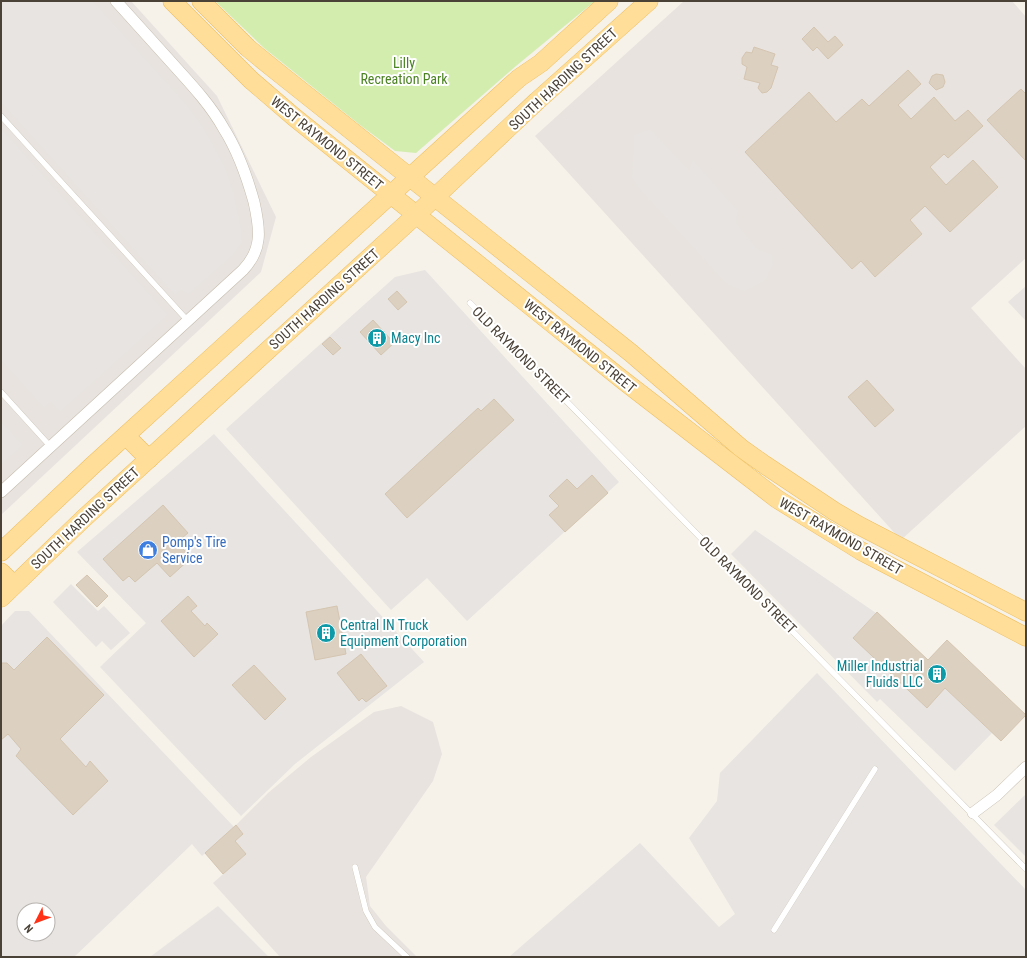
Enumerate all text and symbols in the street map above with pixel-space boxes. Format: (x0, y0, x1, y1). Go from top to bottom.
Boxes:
street label: SOUTH HARDING STREET (506, 25, 620, 133)
park label: Lilly Recreation Park (360, 55, 448, 87)
street label: WEST RAYMOND STREET (268, 93, 386, 193)
street label: SOUTH HARDING STREET (266, 246, 382, 352)
street label: WEST RAYMOND STREET (521, 296, 639, 396)
street label: OLD RAYMOND STREET (469, 303, 573, 407)
building icon: Macy Inc (366, 327, 388, 349)
place label: Macy Inc (391, 330, 441, 346)
street label: SOUTH HARDING STREET (28, 464, 142, 572)
street label: WEST RAYMOND STREET (777, 494, 905, 578)
street label: OLD RAYMOND STREET (696, 533, 800, 637)
place label: Pomp's Tire Service (162, 534, 227, 566)
shop icon: Pomp's Tire Service (137, 539, 159, 561)
place label: Central IN Truck Equipment Corporation (340, 617, 467, 649)
building icon: Central IN Truck Equipment Corporation (315, 622, 337, 644)
place label: Miller Industrial Fluids LLC (837, 658, 923, 690)
building icon: Miller Industrial Fluids LLC (926, 663, 948, 685)
north arrow (16, 902, 56, 942)
text: N (22, 921, 36, 935)

